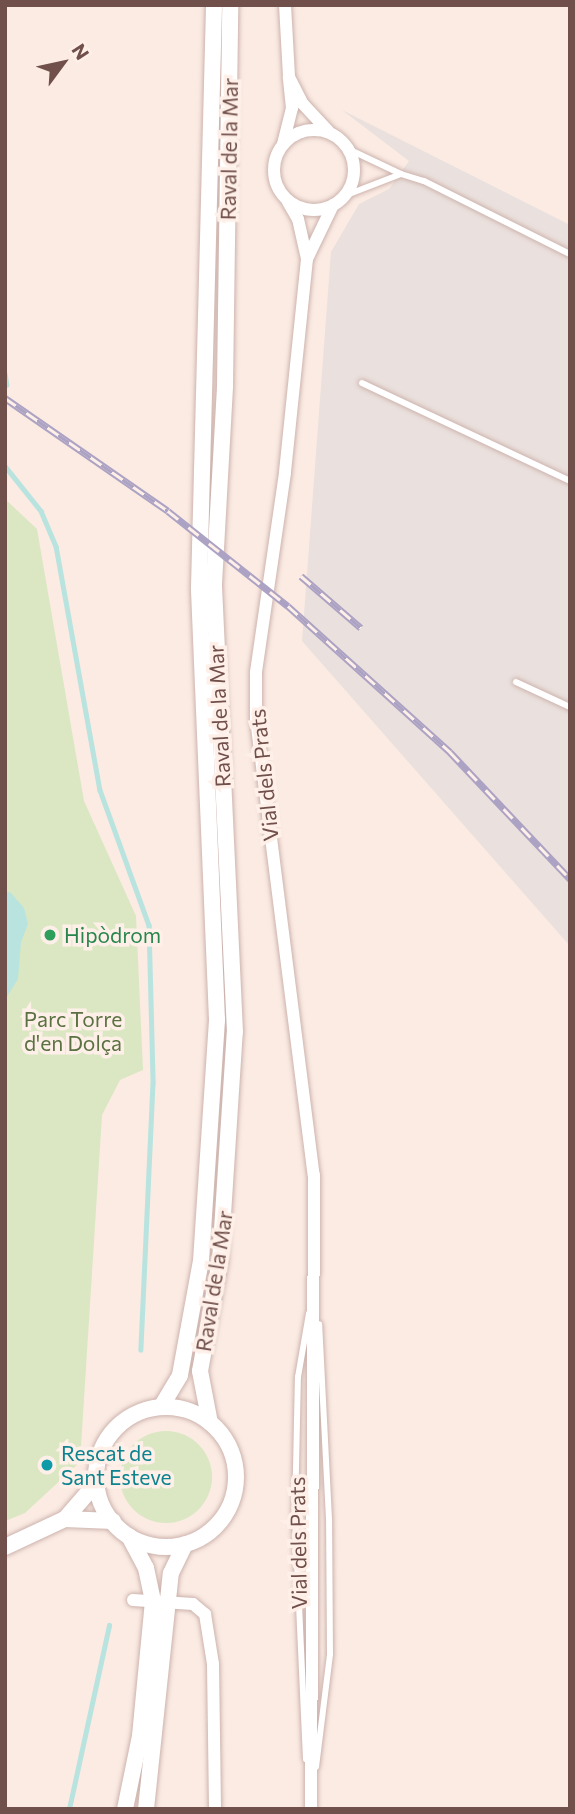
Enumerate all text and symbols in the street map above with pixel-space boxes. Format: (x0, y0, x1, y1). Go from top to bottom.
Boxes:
north arrow (28, 28, 98, 98)
text: N (67, 39, 95, 64)
street label: Raval de la Mar (215, 78, 243, 220)
street label: Raval de la Mar (203, 644, 235, 788)
street label: Vial dels Prats (245, 708, 283, 842)
place label: Hipòdrom (64, 922, 161, 948)
marker: Hipòdrom (42, 927, 58, 943)
park label: Parc Torre d'en Dolça (24, 1006, 122, 1056)
street label: Raval de la Mar (190, 1209, 238, 1353)
place label: Rescat de Sant Esteve (61, 1440, 172, 1490)
marker: Rescat de Sant Esteve (39, 1457, 55, 1473)
street label: Vial dels Prats (284, 1476, 312, 1610)

